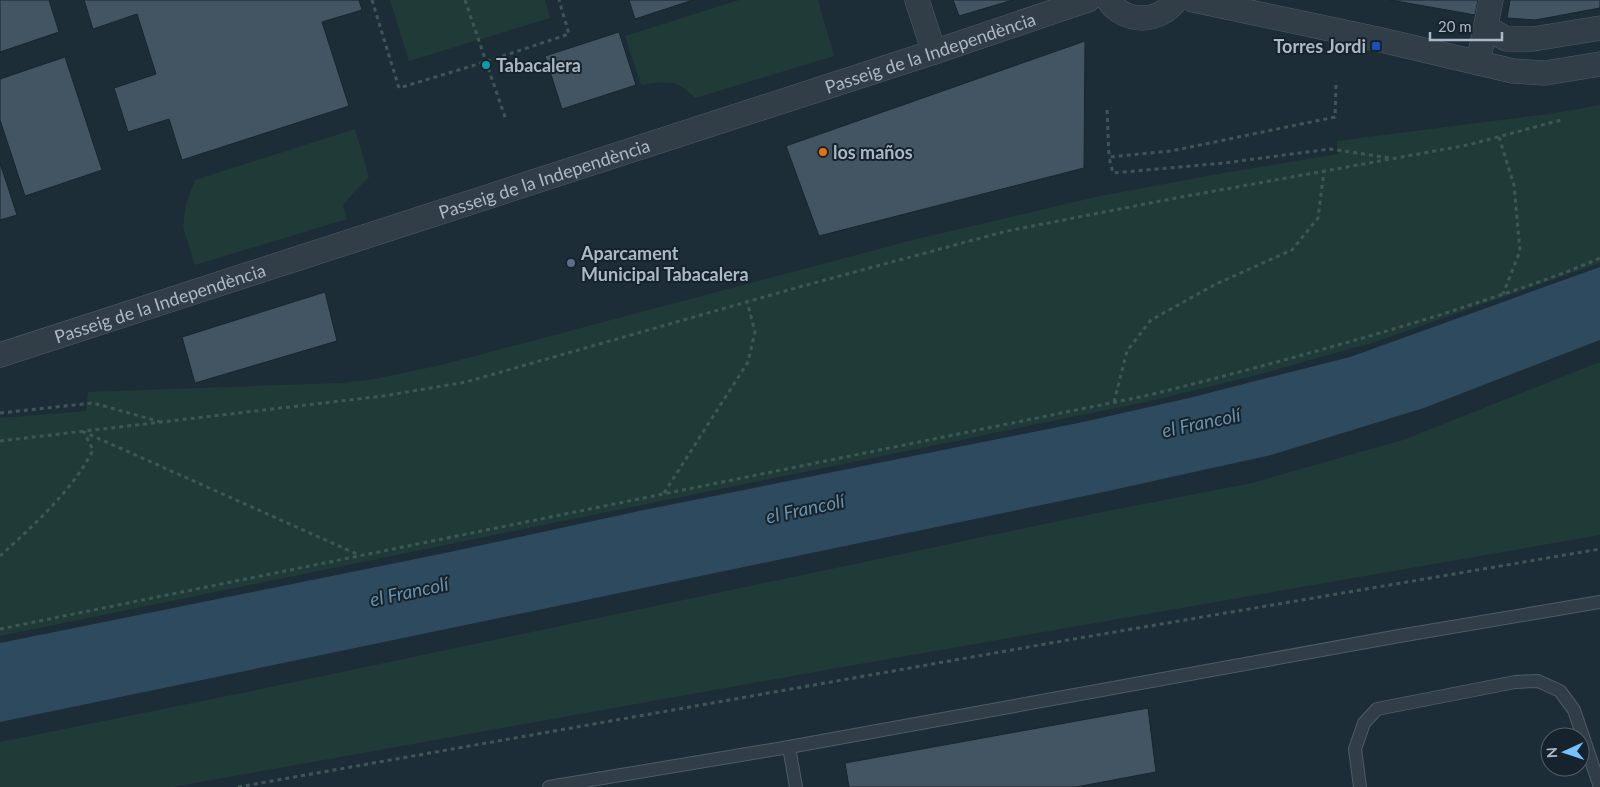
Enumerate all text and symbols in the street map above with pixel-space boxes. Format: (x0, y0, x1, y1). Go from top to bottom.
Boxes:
street label: Passeig de la Independència (822, 8, 1038, 98)
scale bar (1430, 10, 1502, 42)
text: 20 m (1438, 17, 1472, 35)
place label: Torres Jordi (1273, 35, 1366, 57)
marker: Torres Jordi (1370, 40, 1382, 52)
place label: Tabacalera (496, 54, 581, 76)
marker: Tabacalera (480, 59, 492, 71)
street label: Passeig de la Independència (436, 134, 652, 223)
place label: los maños (833, 141, 913, 163)
marker: los maños (817, 146, 829, 158)
place label: Aparcament Municipal Tabacalera (580, 242, 749, 285)
marker: Aparcament Municipal Tabacalera (565, 257, 577, 269)
street label: Passeig de la Independència (51, 259, 268, 348)
water label: el Francolí (1160, 402, 1244, 442)
water label: el Francolí (764, 488, 848, 528)
water label: el Francolí (368, 571, 452, 611)
north arrow (1540, 727, 1590, 777)
text: N (1543, 747, 1560, 759)

